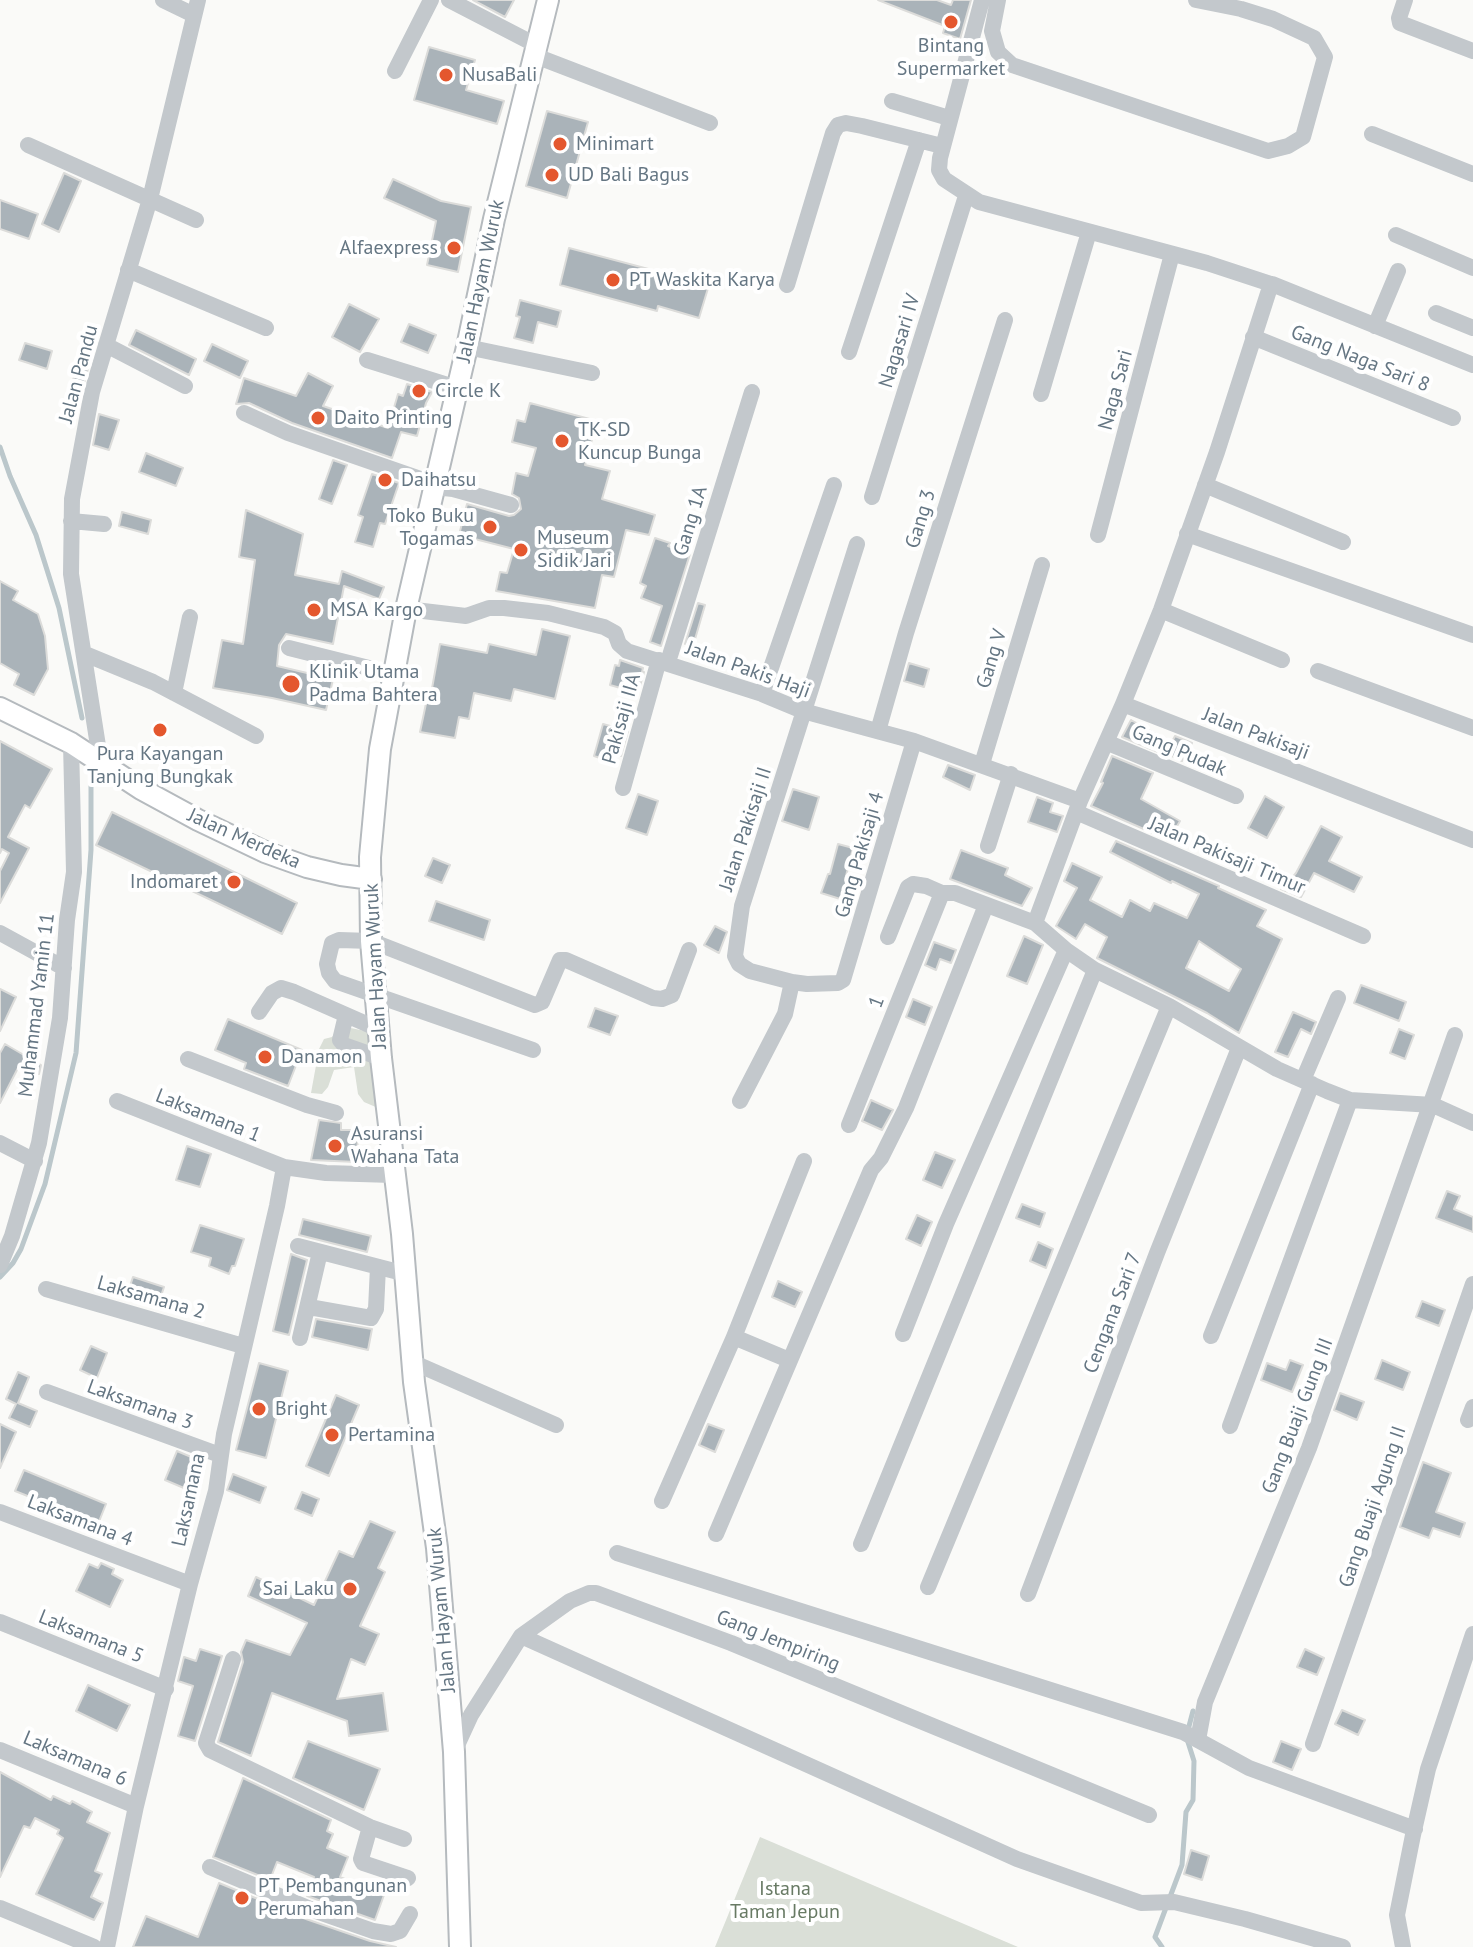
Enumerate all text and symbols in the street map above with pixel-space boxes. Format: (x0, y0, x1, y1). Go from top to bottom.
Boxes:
marker: Bintang Supermarket (942, 13, 960, 31)
place label: Bintang Supermarket (897, 34, 1005, 81)
place label: NusaBali (462, 63, 537, 87)
marker: NusaBali (437, 66, 455, 84)
place label: Minimart (576, 132, 654, 156)
marker: Minimart (551, 135, 569, 153)
place label: UD Bali Bagus (568, 163, 689, 187)
marker: UD Bali Bagus (543, 166, 561, 184)
street label: Jalan Hayam Wuruk (452, 197, 510, 365)
place label: Alfaexpress (340, 236, 438, 260)
marker: Alfaexpress (445, 239, 463, 257)
place label: PT Waskita Karya (629, 268, 775, 292)
marker: PT Waskita Karya (604, 271, 622, 289)
street label: Nagasari IV (874, 291, 926, 391)
street label: Gang Naga Sari 8 (1287, 320, 1433, 398)
street label: Jalan Pandu (54, 322, 104, 426)
street label: Naga Sari (1094, 347, 1138, 433)
place label: Circle K (435, 379, 501, 403)
marker: Circle K (410, 382, 428, 400)
place label: Daito Printing (334, 406, 452, 430)
marker: Daito Printing (309, 409, 327, 427)
place label: TK-SD Kuncup Bunga (578, 418, 701, 465)
marker: TK-SD Kuncup Bunga (553, 432, 571, 450)
place label: Daihatsu (401, 468, 476, 492)
marker: Daihatsu (376, 471, 394, 489)
street label: Gang 1A (669, 483, 713, 559)
street label: Gang 3 (901, 487, 941, 551)
place label: Toko Buku Togamas (387, 504, 474, 551)
marker: Toko Buku Togamas (481, 518, 499, 536)
place label: Museum Sidik Jari (537, 526, 612, 573)
marker: Museum Sidik Jari (512, 541, 530, 559)
place label: MSA Kargo (330, 598, 423, 622)
marker: MSA Kargo (305, 601, 323, 619)
street label: Gang V (972, 627, 1012, 691)
street label: Jalan Pakis Haji (682, 636, 814, 704)
place label: Klinik Utama Padma Bahtera (309, 660, 438, 707)
street label: Pakisaji IIA (598, 671, 646, 767)
marker: Klinik Utama Padma Bahtera (280, 673, 302, 695)
street label: Jalan Pakisaji (1199, 703, 1313, 765)
street label: Gang Pudak (1128, 720, 1230, 782)
marker: Pura Kayangan Tanjung Bungkak (151, 721, 169, 739)
place label: Pura Kayangan Tanjung Bungkak (87, 742, 233, 789)
street label: Jalan Pakisaji II (715, 764, 777, 894)
street label: Gang Pakisaji 4 (831, 789, 889, 921)
street label: Jalan Merdeka (184, 803, 304, 875)
street label: Jalan Pakisaji Timur (1145, 812, 1309, 900)
place label: Indomaret (130, 870, 218, 894)
marker: Indomaret (225, 873, 243, 891)
street label: Jalan Hayam Wuruk (360, 883, 392, 1049)
street label: Muhammad Yamin 11 (14, 912, 60, 1098)
street label: 1 (864, 993, 890, 1011)
place label: Danamon (281, 1045, 363, 1069)
marker: Danamon (256, 1048, 274, 1066)
street label: Laksamana 1 (152, 1084, 264, 1148)
place label: Asuransi Wahana Tata (351, 1122, 459, 1169)
marker: Asuransi Wahana Tata (326, 1137, 344, 1155)
street label: Cengana Sari 7 (1079, 1249, 1147, 1377)
street label: Laksamana 2 (94, 1271, 208, 1325)
street label: Gang Buaji Gung III (1257, 1335, 1339, 1497)
street label: Laksamana 3 (84, 1375, 196, 1435)
place label: Bright (275, 1397, 327, 1421)
marker: Bright (250, 1400, 268, 1418)
place label: Pertamina (348, 1423, 435, 1447)
street label: Gang Buaji Agung II (1334, 1423, 1412, 1591)
marker: Pertamina (323, 1426, 341, 1444)
street label: Laksamana (167, 1451, 211, 1549)
street label: Laksamana 4 (24, 1490, 136, 1552)
street label: Jalan Hayam Wuruk (423, 1526, 461, 1694)
place label: Sai Laku (263, 1577, 334, 1601)
marker: Sai Laku (341, 1580, 359, 1598)
street label: Laksamana 5 (35, 1605, 147, 1669)
street label: Gang Jempiring (713, 1605, 843, 1677)
street label: Laksamana 6 (19, 1726, 131, 1792)
place label: PT Pembangunan Perumahan (258, 1874, 407, 1921)
park label: Istana Taman Jepun (730, 1877, 840, 1924)
marker: PT Pembangunan Perumahan (233, 1889, 251, 1907)

